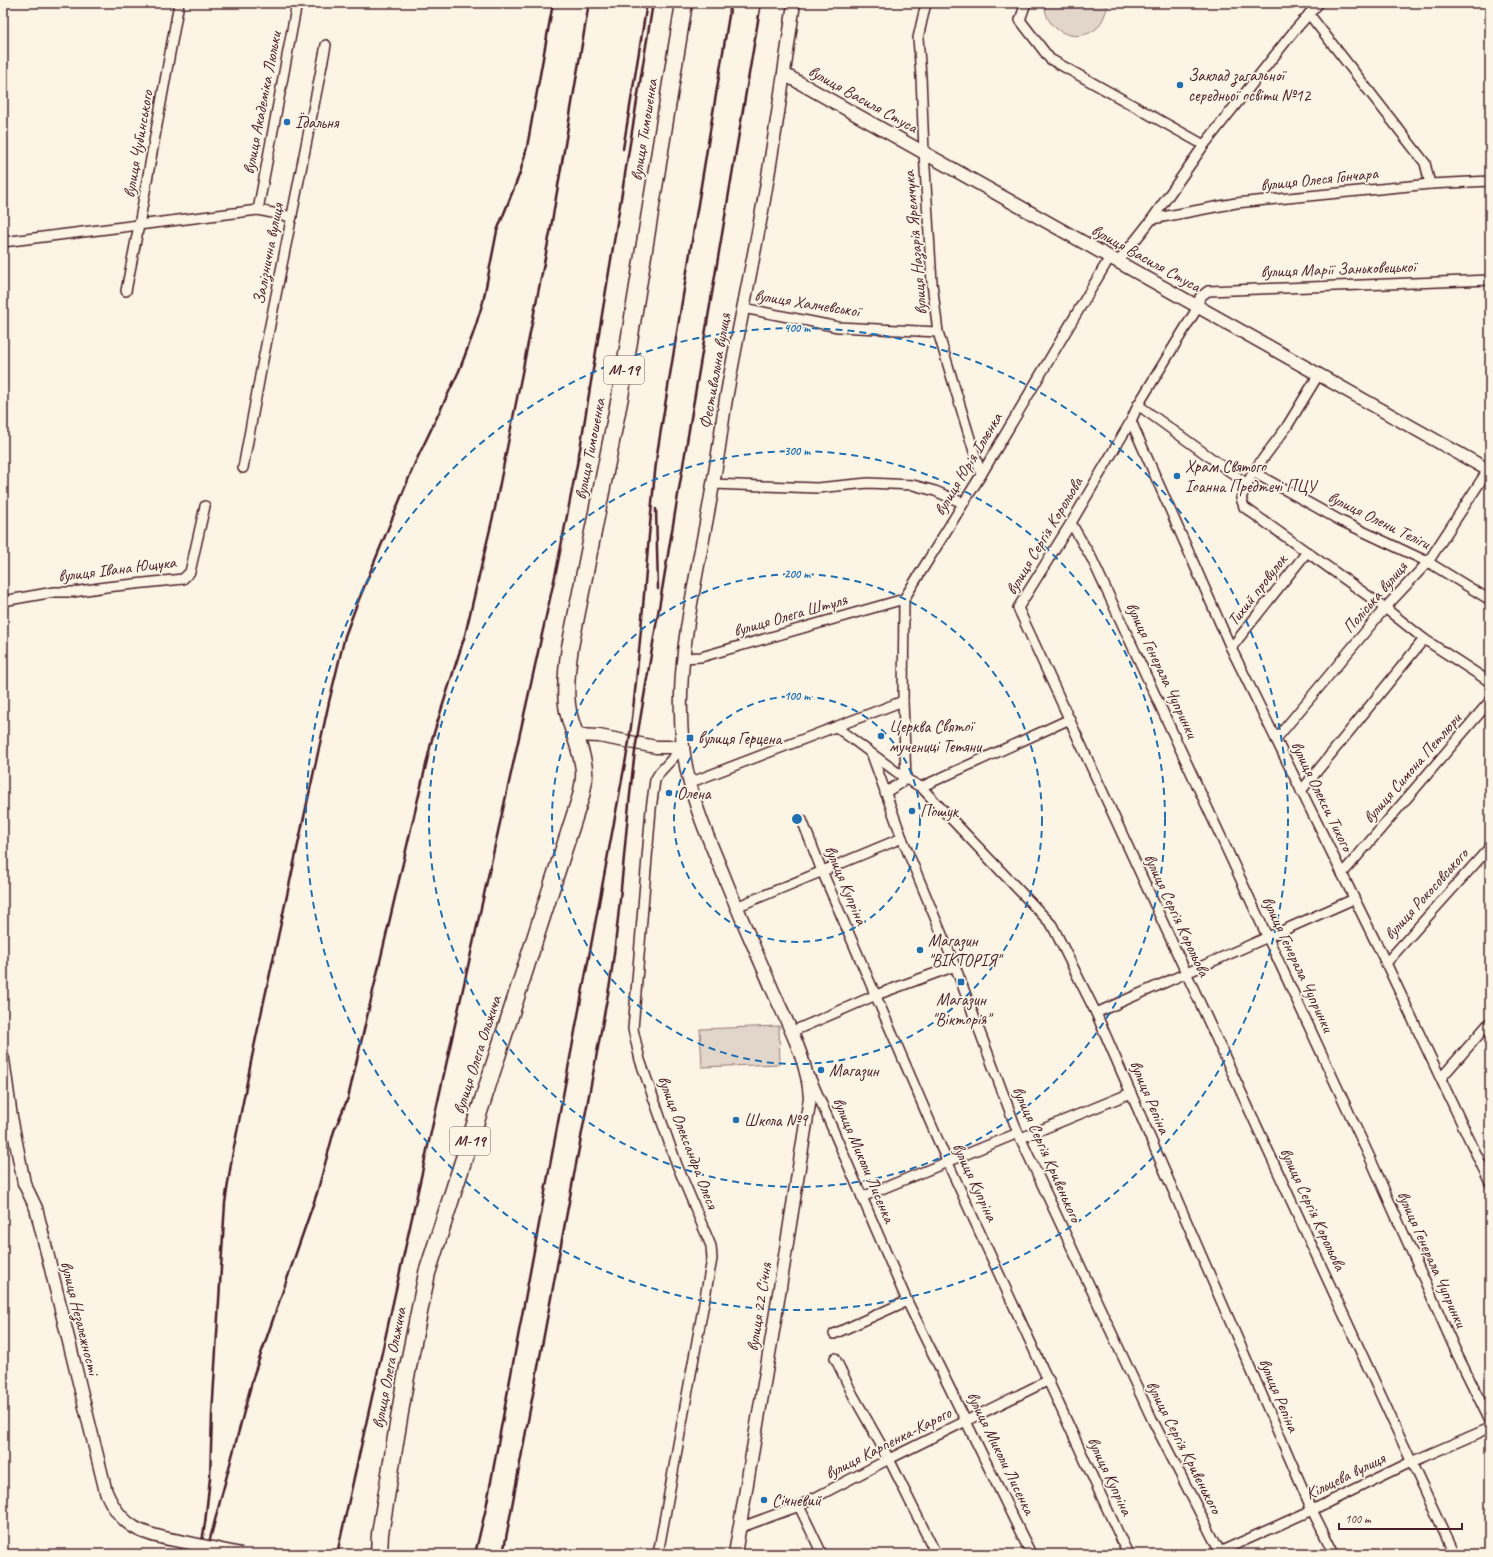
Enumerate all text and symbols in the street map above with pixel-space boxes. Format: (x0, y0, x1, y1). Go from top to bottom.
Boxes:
street label: вулиця Академіка Люльки (238, 28, 286, 176)
street label: вулиця Василя Стуса (805, 60, 922, 138)
place label: Заклад загальної середньої освіти №12 (1188, 65, 1312, 106)
street label: вулиця Тимошенка (626, 76, 663, 182)
marker: Заклад загальної середньої освіти №12 (1175, 80, 1185, 90)
street label: вулиця Чубинського (118, 88, 158, 199)
place label: Їдальня (295, 112, 340, 133)
marker: Їдальня (282, 117, 292, 127)
street label: вулиця Олеся Гончара (1259, 162, 1380, 196)
street label: вулиця Назарія Яремчука (898, 168, 933, 316)
street label: Залізнична вулиця (248, 200, 289, 306)
street label: вулиця Василя Стуса (1088, 219, 1205, 297)
street label: вулиця Марії Заньковецької (1260, 256, 1419, 282)
street label: вулиця Халчевської (753, 284, 864, 322)
street label: Фестивальна вулиця (695, 311, 736, 430)
text: 400 m (784, 320, 811, 336)
road number: М-19 (604, 356, 644, 384)
street label: вулиця Тимошенка (570, 395, 610, 501)
street label: вулиця Юрія Іллєнка (929, 407, 1008, 519)
text: 300 m (784, 443, 811, 459)
place label: Храм Святого Іоанна Предтечі ПЦУ (1185, 456, 1319, 497)
marker: Храм Святого Іоанна Предтечі ПЦУ (1172, 471, 1182, 481)
street label: вулиця Сергія Корольова (1001, 472, 1088, 599)
street label: вулиця Олени Теліги (1324, 486, 1435, 555)
street label: Тихий провулок (1223, 549, 1293, 630)
street label: вулиця Івана Ющука (57, 551, 179, 587)
street label: Поліська вулиця (1338, 556, 1412, 637)
text: 200 m (784, 566, 811, 582)
street label: вулиця Олега Штуля (731, 589, 850, 641)
street label: вулиця Генерала Чупринки (1121, 599, 1203, 743)
text: 100 m (784, 688, 811, 704)
street label: вулиця Симона Петлюри (1358, 707, 1467, 827)
place label: Церква Святої мучениці Тетяни (889, 716, 983, 757)
place label: вулиця Герцена (698, 728, 784, 749)
marker: Церква Святої мучениці Тетяни (876, 731, 886, 741)
marker: вулиця Герцена (685, 733, 695, 743)
street label: вулиця Олекси Тихого (1286, 738, 1359, 856)
place label: Олена (677, 783, 712, 804)
marker: Олена (664, 788, 674, 798)
place label: Пошук (920, 801, 960, 822)
marker: Пошук (907, 806, 917, 816)
centre of rings (790, 812, 804, 826)
street label: вулиця Купріна (820, 842, 873, 929)
street label: вулиця Рокосовського (1379, 842, 1474, 944)
street label: вулиця Сергія Корольова (1139, 850, 1215, 981)
street label: вулиця Генерала Чупринки (1257, 893, 1339, 1037)
place label: Магазин "ВІКТОРІЯ" (928, 930, 1004, 971)
marker: Магазин "ВІКТОРІЯ" (915, 945, 925, 955)
marker: Магазин "Вікторія" (956, 977, 966, 987)
place label: Магазин "Вікторія" (932, 989, 994, 1030)
street label: вулиця Олега Ольжича (448, 992, 506, 1117)
street label: вулиця Рєпіна (1125, 1057, 1176, 1138)
place label: Магазин (829, 1060, 881, 1082)
marker: Магазин (816, 1065, 826, 1075)
street label: вулиця Олександра Олеся (653, 1073, 724, 1213)
street label: вулиця Сергія Кривенького (1008, 1083, 1087, 1227)
street label: вулиця Миколи Лисенка (828, 1094, 901, 1228)
place label: Школа №9 (744, 1110, 809, 1131)
marker: Школа №9 (731, 1115, 741, 1125)
road number: М-19 (450, 1127, 490, 1155)
street label: вулиця Купріна (948, 1139, 1003, 1226)
street label: вулиця Сергія Корольова (1275, 1144, 1351, 1275)
street label: вулиця Генерала Чупринки (1392, 1187, 1472, 1332)
street label: вулиця Незалежності (55, 1259, 105, 1379)
street label: вулиця 22 Січня (742, 1260, 777, 1353)
street label: вулиця Олега Ольжича (367, 1304, 411, 1430)
street label: вулиця Рєпіна (1254, 1355, 1305, 1436)
street label: вулиця Сергія Кривенького (1141, 1377, 1228, 1519)
street label: вулиця Миколи Лисенка (962, 1388, 1041, 1520)
street label: вулиця Карпенка-Карого (821, 1402, 955, 1484)
street label: вулиця Купріна (1083, 1433, 1138, 1520)
street label: Кільцева вулиця (1302, 1447, 1390, 1504)
place label: Січневий (772, 1490, 822, 1511)
marker: Січневий (759, 1495, 769, 1505)
scale bar (1339, 1505, 1462, 1531)
text: 100 m (1345, 1511, 1372, 1527)

